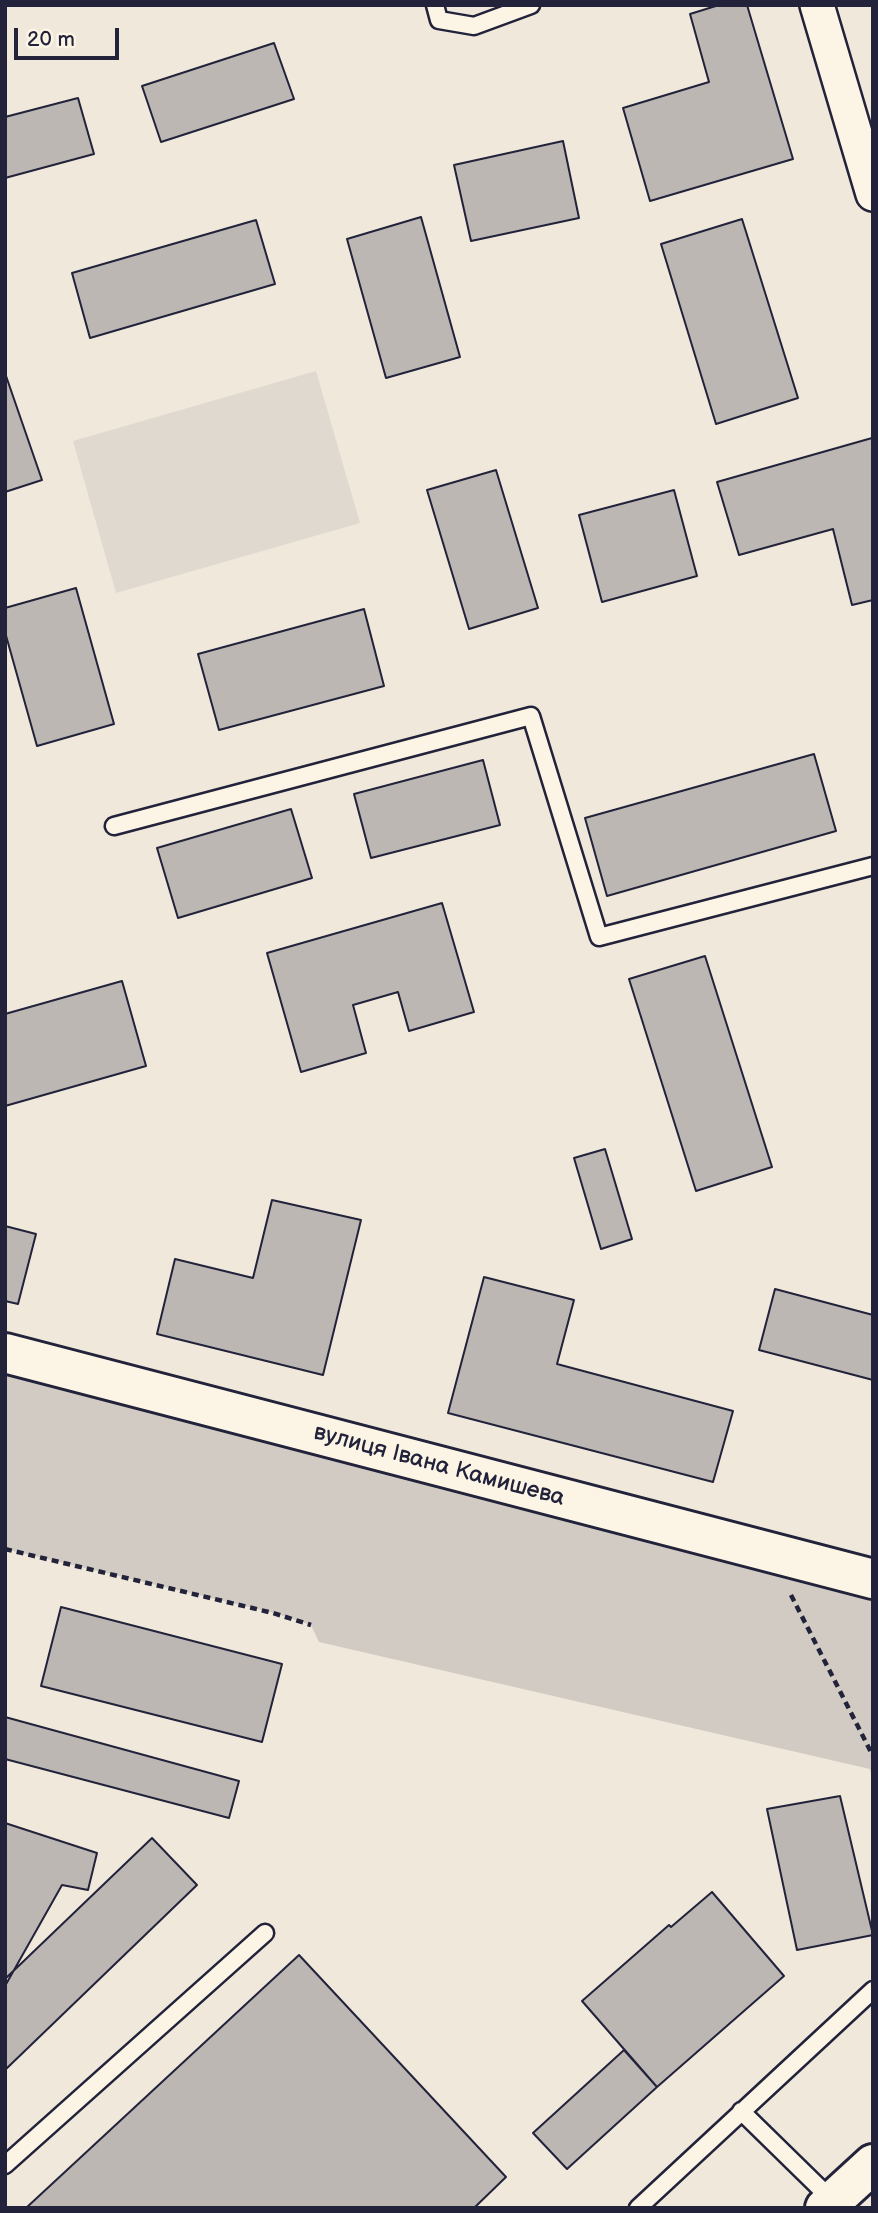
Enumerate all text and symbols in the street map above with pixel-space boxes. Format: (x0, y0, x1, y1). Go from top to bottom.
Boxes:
scale bar (18, 14, 122, 58)
text: 20 m (27, 27, 75, 52)
street label: вулиця Івана Камишева (311, 1419, 567, 1513)

